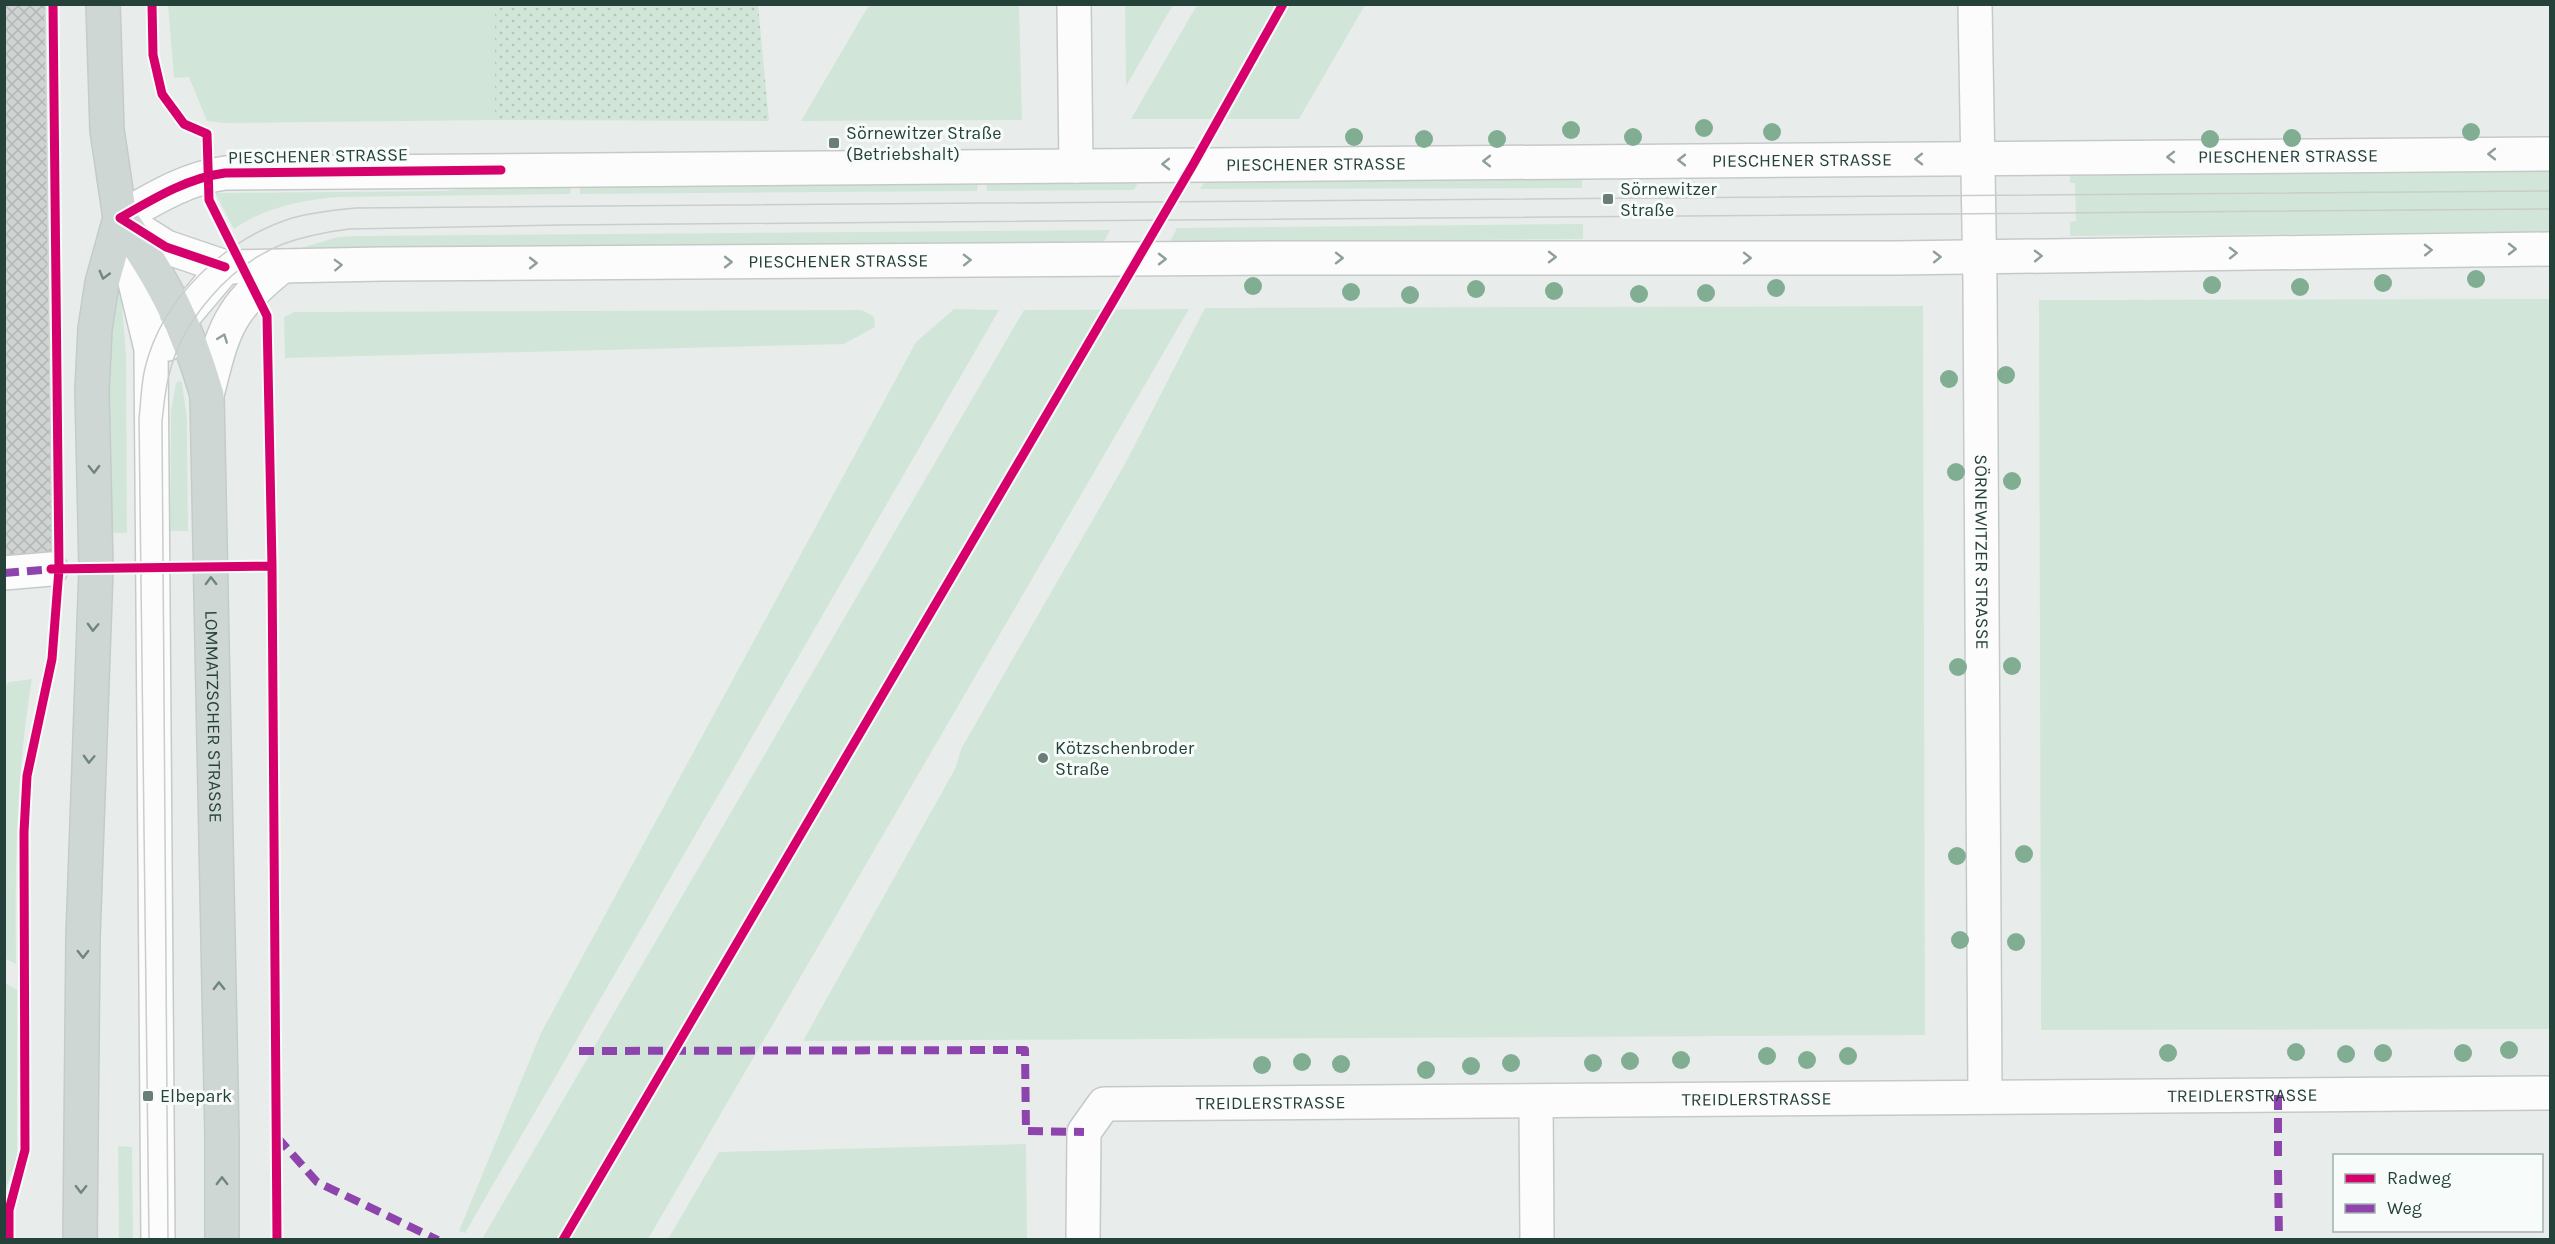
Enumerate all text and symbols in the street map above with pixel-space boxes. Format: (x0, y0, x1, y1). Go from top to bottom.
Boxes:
place label: Sörnewitzer Straße (Betriebshalt) (846, 122, 1001, 165)
marker: Sörnewitzer Straße (Betriebshalt) (827, 136, 841, 150)
street label: PIESCHENER STRASSE (228, 143, 408, 169)
street label: PIESCHENER STRASSE (2198, 144, 2378, 168)
street label: PIESCHENER STRASSE (1712, 148, 1892, 172)
one-way arrow (2488, 148, 2497, 160)
one-way arrow (2167, 151, 2176, 163)
street label: PIESCHENER STRASSE (1226, 152, 1406, 176)
one-way arrow (1914, 153, 1923, 166)
one-way arrow (1677, 154, 1686, 166)
one-way arrow (1482, 155, 1491, 167)
one-way arrow (1161, 157, 1170, 170)
place label: Sörnewitzer Straße (1620, 178, 1717, 221)
marker: Sörnewitzer Straße (1601, 192, 1615, 206)
one-way arrow (2508, 243, 2517, 255)
one-way arrow (2423, 244, 2432, 256)
one-way arrow (2228, 247, 2237, 259)
street label: PIESCHENER STRASSE (748, 249, 928, 273)
one-way arrow (2033, 250, 2042, 262)
one-way arrow (1547, 251, 1556, 263)
one-way arrow (1933, 251, 1942, 264)
one-way arrow (1158, 252, 1167, 265)
one-way arrow (1335, 252, 1344, 264)
one-way arrow (1742, 252, 1751, 264)
one-way arrow (963, 254, 972, 266)
one-way arrow (723, 256, 732, 268)
one-way arrow (528, 257, 537, 269)
one-way arrow (333, 259, 342, 271)
one-way arrow (99, 269, 112, 279)
one-way arrow (215, 334, 228, 344)
street label: SÖRNEWITZER STRASSE (1970, 454, 1993, 650)
one-way arrow (88, 464, 100, 473)
one-way arrow (204, 577, 217, 586)
street label: LOMMATZSCHER STRASSE (200, 610, 227, 823)
one-way arrow (87, 623, 100, 632)
place label: Kötzschenbroder Straße (1055, 737, 1195, 780)
marker: Kötzschenbroder Straße (1036, 751, 1050, 765)
one-way arrow (82, 755, 95, 764)
one-way arrow (77, 950, 89, 959)
one-way arrow (213, 982, 225, 991)
street label: TREIDLERSTRASSE (2168, 1084, 2318, 1107)
place label: Elbepark (160, 1085, 232, 1107)
street label: TREIDLERSTRASSE (1682, 1087, 1832, 1111)
marker: Elbepark (141, 1089, 155, 1103)
street label: TREIDLERSTRASSE (1196, 1091, 1346, 1114)
legend (2333, 1154, 2543, 1232)
text: Radweg (2387, 1167, 2451, 1189)
one-way arrow (216, 1177, 228, 1186)
one-way arrow (75, 1184, 87, 1193)
text: Weg (2387, 1197, 2422, 1219)

